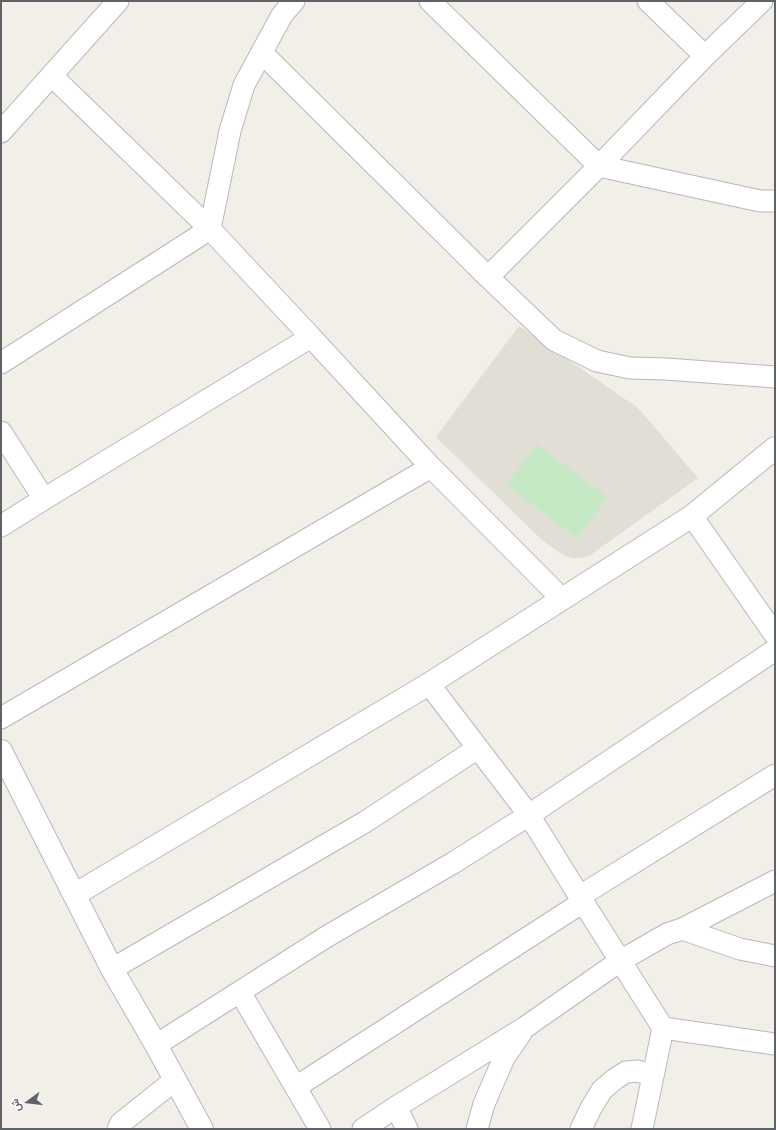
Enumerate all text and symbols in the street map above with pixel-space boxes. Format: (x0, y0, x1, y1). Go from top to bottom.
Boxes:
north arrow (8, 1082, 48, 1122)
text: ش (8, 1097, 24, 1113)

